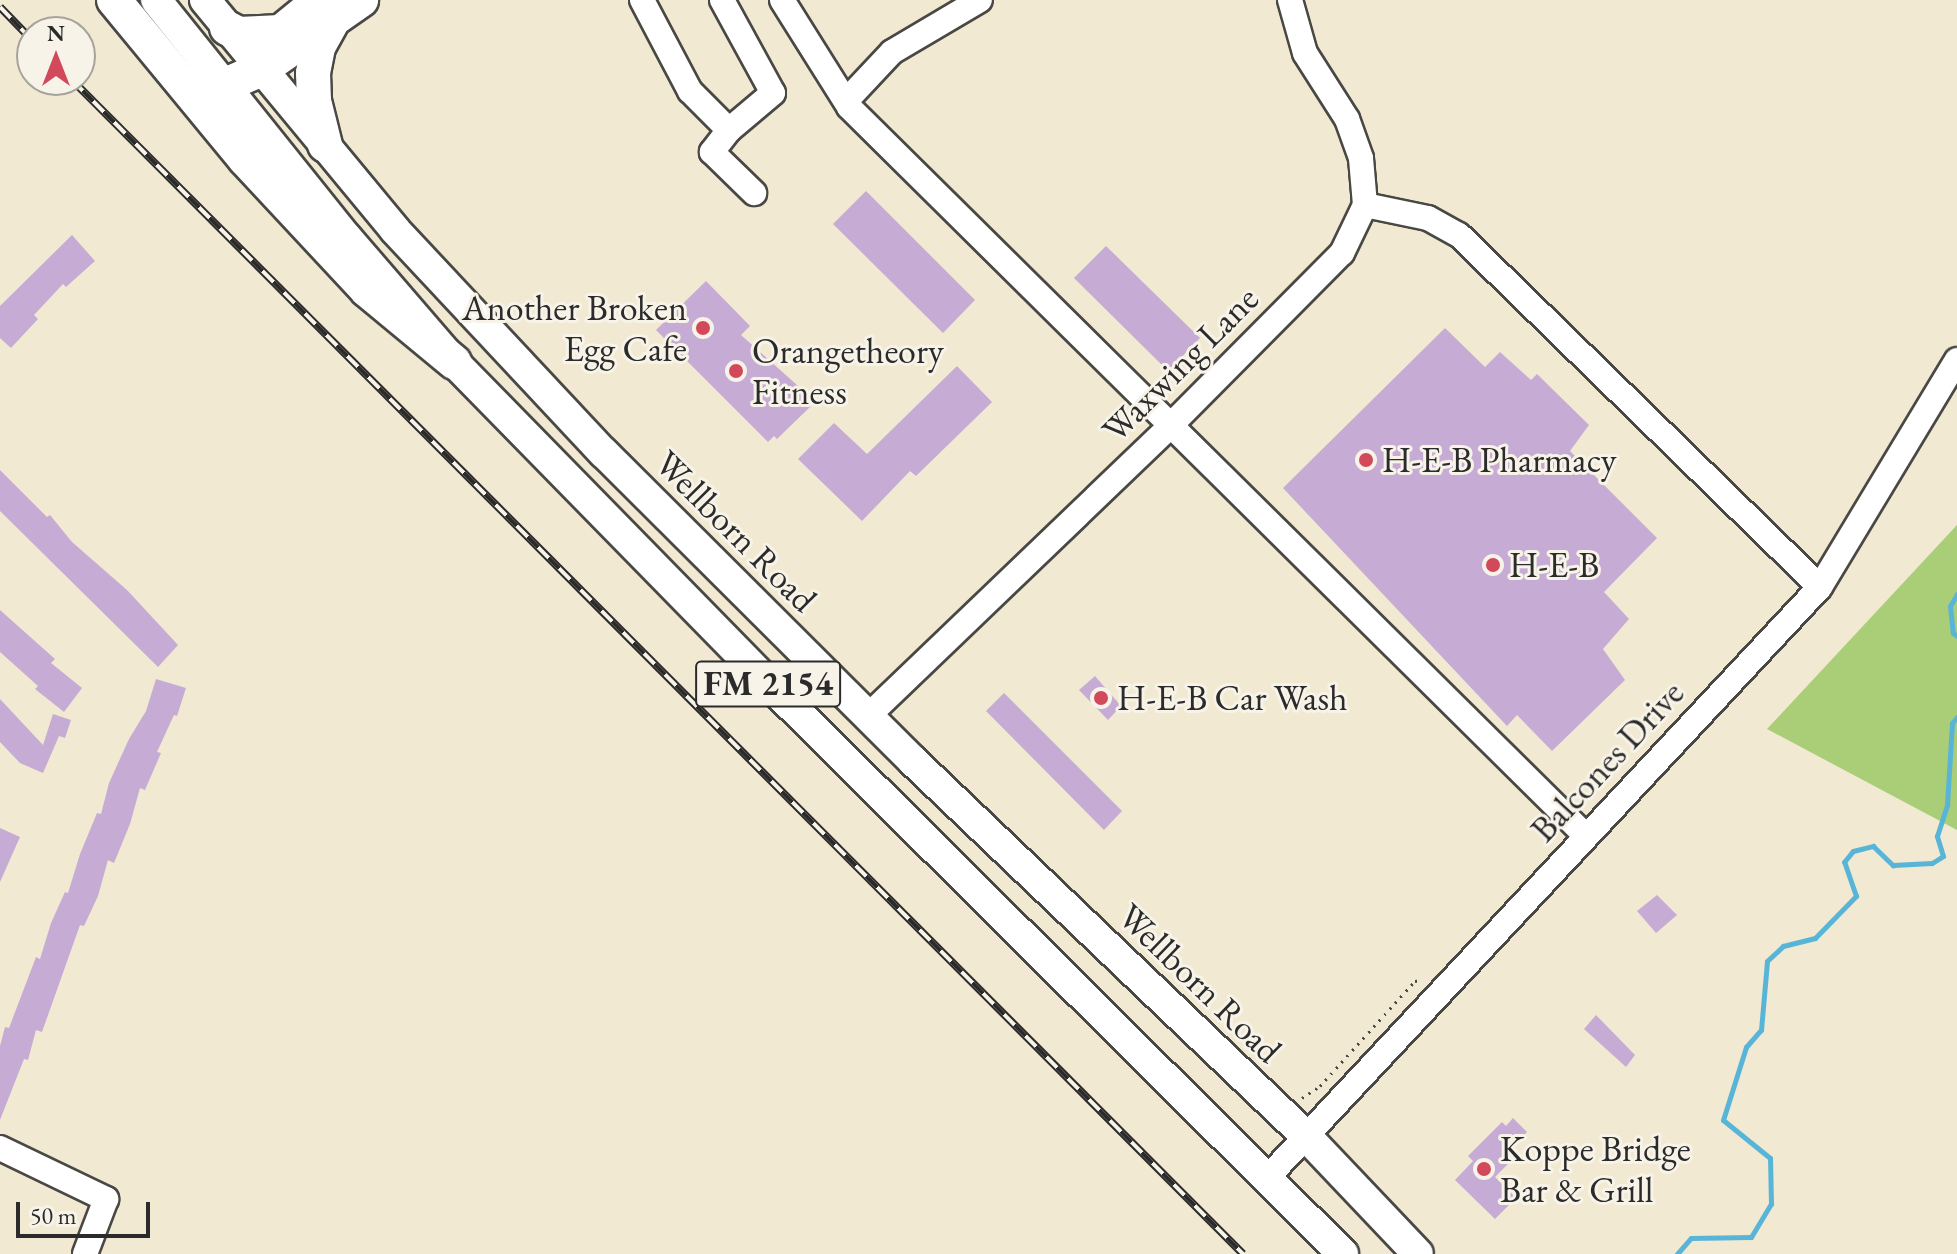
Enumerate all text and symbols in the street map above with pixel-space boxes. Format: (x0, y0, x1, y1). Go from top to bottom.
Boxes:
north arrow (16, 16, 96, 96)
text: N (47, 19, 65, 48)
street label: Waxwing Lane (1093, 277, 1267, 451)
place label: Another Broken Egg Cafe (462, 285, 687, 370)
marker: Another Broken Egg Cafe (694, 319, 712, 337)
place label: Orangetheory Fitness (752, 328, 944, 413)
marker: Orangetheory Fitness (727, 362, 745, 380)
place label: H-E-B Pharmacy (1382, 438, 1616, 482)
street label: Wellborn Road (646, 441, 826, 621)
marker: H-E-B Pharmacy (1357, 451, 1375, 469)
place label: H-E-B (1509, 543, 1599, 587)
marker: H-E-B (1484, 556, 1502, 574)
road number: FM 2154 (694, 654, 842, 714)
street label: Balcones Drive (1521, 671, 1693, 851)
place label: H-E-B Car Wash (1117, 676, 1348, 720)
marker: H-E-B Car Wash (1092, 689, 1110, 707)
street label: Wellborn Road (1109, 894, 1291, 1072)
place label: Koppe Bridge Bar & Grill (1500, 1126, 1691, 1211)
marker: Koppe Bridge Bar & Grill (1475, 1160, 1493, 1178)
scale bar (20, 1186, 154, 1236)
text: 50 m (30, 1200, 77, 1231)

